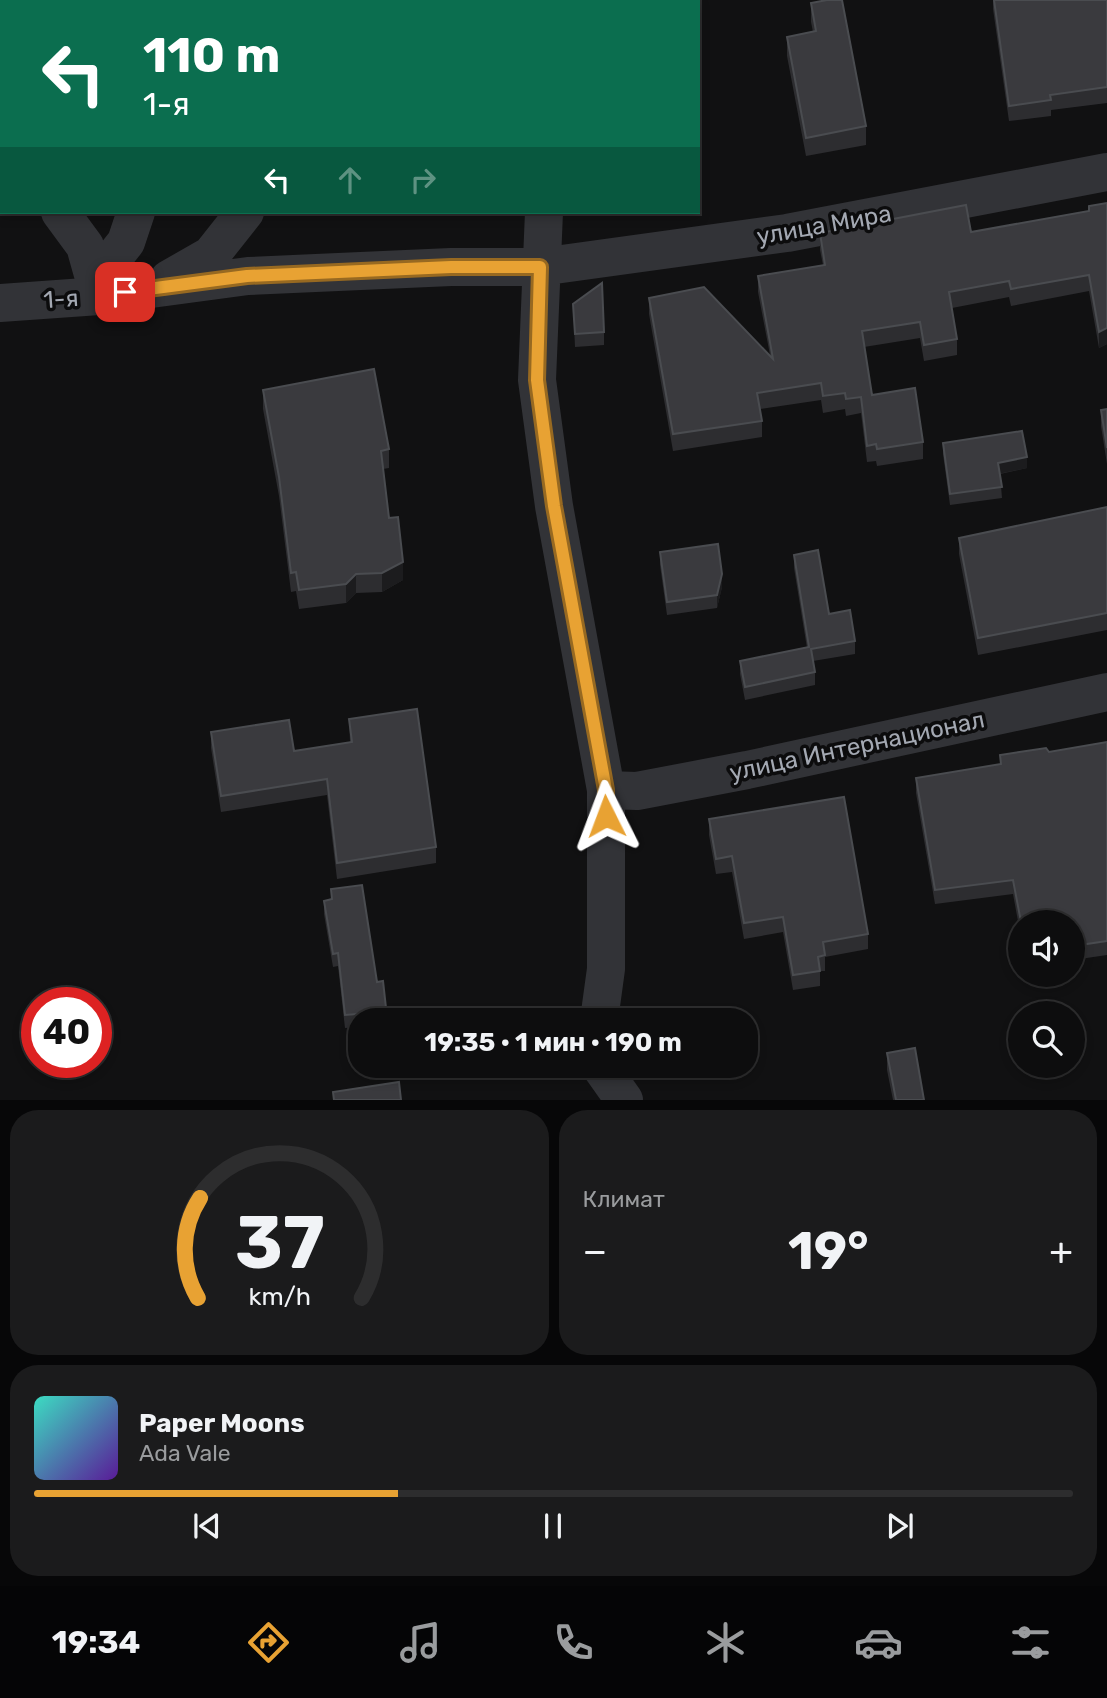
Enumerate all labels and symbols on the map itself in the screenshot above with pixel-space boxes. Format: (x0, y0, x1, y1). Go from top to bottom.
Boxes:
street label: улица Мира (755, 199, 893, 251)
pin (95, 262, 155, 322)
street label: 1-я (43, 284, 79, 314)
street label: улица Интернационал (727, 705, 987, 787)
position arrow (569, 779, 643, 853)
speed limit sign: 40 (21, 987, 112, 1078)

